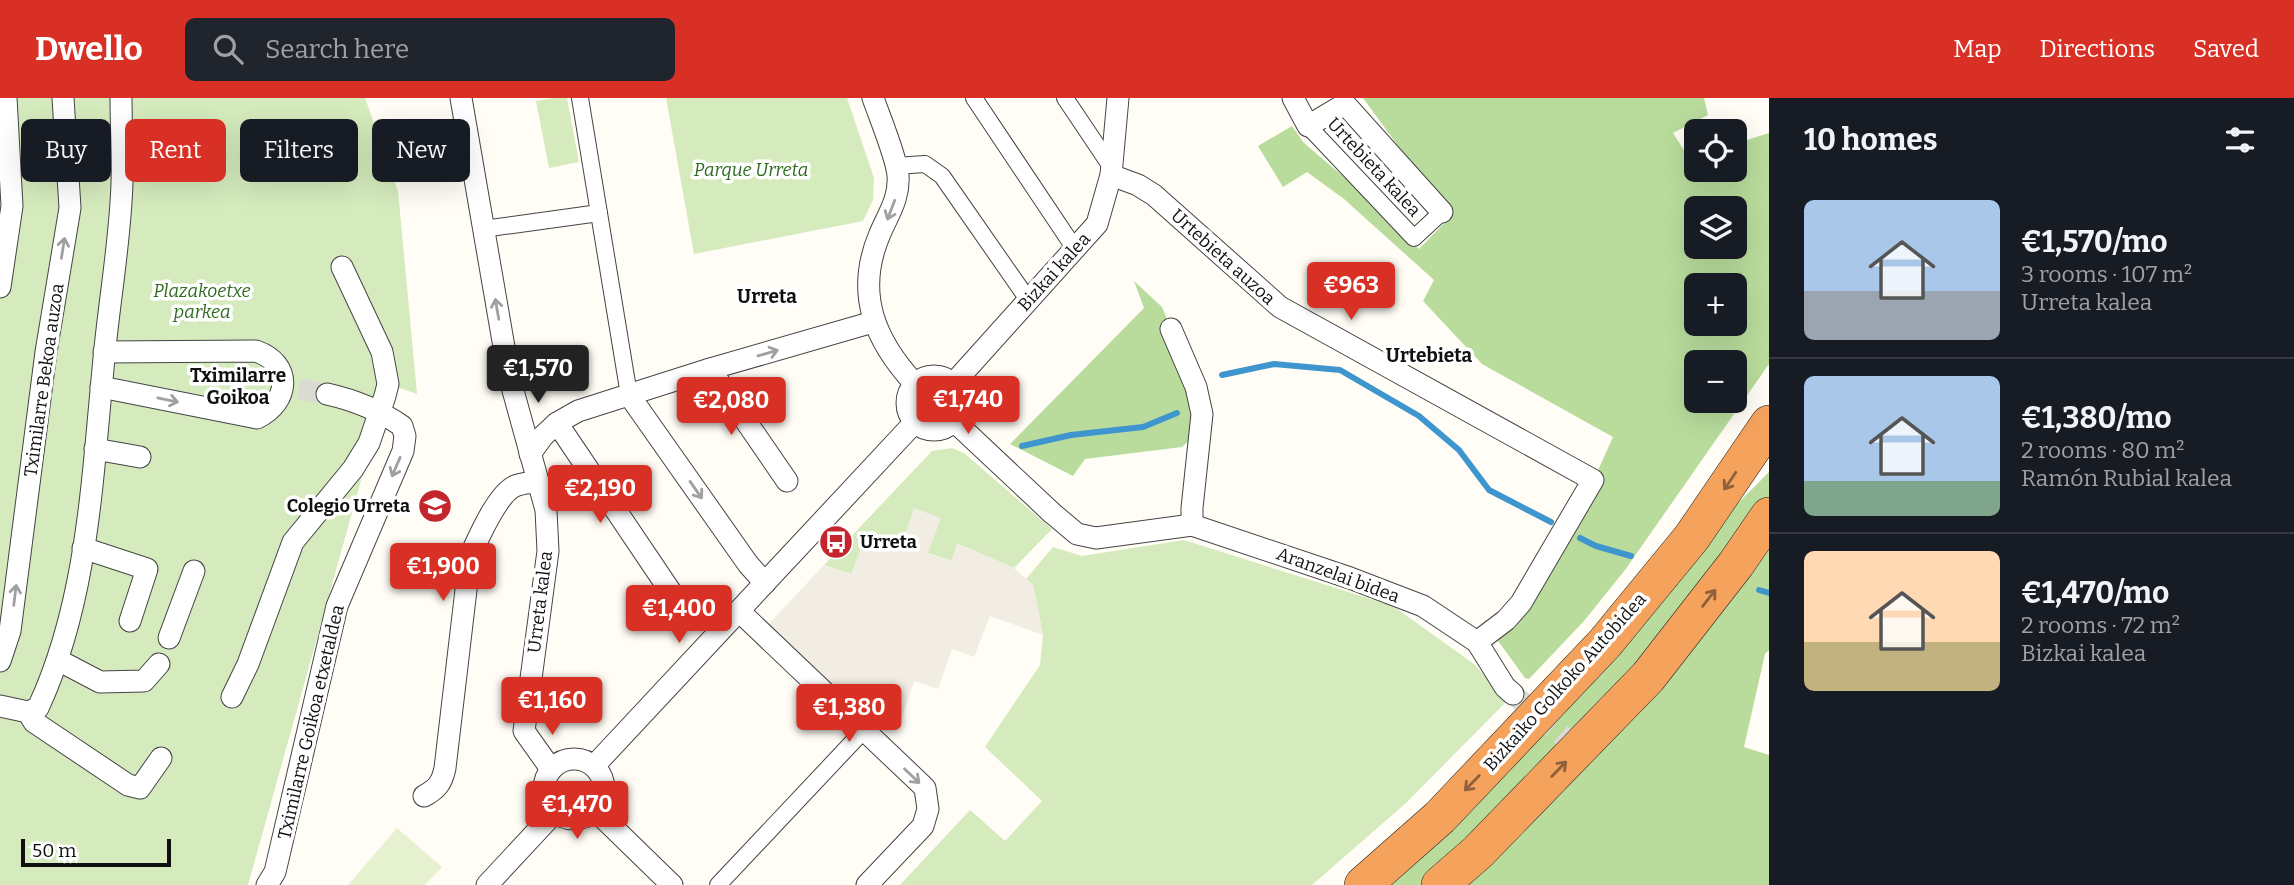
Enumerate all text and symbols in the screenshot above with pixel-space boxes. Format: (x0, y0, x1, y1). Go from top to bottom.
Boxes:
search box (185, 18, 675, 81)
text: Dwello (35, 29, 143, 69)
icon: search (209, 30, 247, 68)
text: Search here (265, 34, 409, 65)
text: Map (1953, 35, 2002, 63)
text: Directions (2040, 35, 2155, 63)
text: Saved (2193, 35, 2259, 63)
street label: Urtebieta kalea (1323, 113, 1426, 221)
chip: Buy (21, 119, 111, 182)
chip: Rent (125, 119, 226, 182)
chip: Filters (240, 119, 358, 182)
chip: New (372, 119, 470, 182)
map controls (1684, 119, 1747, 413)
button: locate (1684, 119, 1747, 182)
icon: filters (2221, 121, 2259, 159)
text: 10 homes (1804, 122, 1938, 158)
park label: Parque Urreta (694, 159, 808, 181)
button: layers (1684, 196, 1747, 259)
one-way arrow (884, 199, 896, 221)
street label: Urtebieta auzoa (1166, 204, 1280, 310)
text: €1,570/mo (2021, 224, 2168, 260)
street label: Bizkai kalea (1013, 228, 1095, 316)
icon: home (1860, 228, 1944, 312)
one-way arrow (57, 237, 70, 260)
text: 3 rooms · 107 m² (2021, 260, 2192, 288)
pin: €963 (1310, 262, 1392, 322)
text: €963 (1323, 271, 1379, 299)
button: + (1684, 273, 1747, 336)
park label: Plazakoetxe parkea (153, 280, 251, 323)
street label: Tximilarre Bekoa auzoa (20, 282, 68, 478)
district label: Urreta (737, 285, 797, 308)
text: Urreta kalea (2021, 288, 2152, 316)
one-way arrow (490, 298, 503, 321)
district label: Urtebieta (1386, 344, 1472, 367)
pin: €1,570 (481, 345, 595, 405)
one-way arrow (757, 345, 779, 358)
button: − (1684, 350, 1747, 413)
text: €1,570 (503, 354, 573, 382)
district label: Tximilarre Goikoa (190, 364, 286, 409)
pin: €1,740 (911, 376, 1025, 436)
pin: €2,080 (674, 378, 788, 437)
text: €1,740 (933, 385, 1003, 413)
text: €2,080 (693, 386, 769, 414)
one-way arrow (156, 394, 179, 408)
text: €1,380/mo (2021, 400, 2172, 436)
icon: home (1860, 404, 1944, 488)
text: 2 rooms · 80 m² (2021, 436, 2184, 464)
one-way arrow (389, 456, 402, 477)
text: Ramón Rubial kalea (2021, 464, 2232, 492)
pin: €2,190 (543, 466, 657, 525)
one-way arrow (1723, 470, 1737, 490)
text: €2,190 (564, 474, 636, 502)
one-way arrow (689, 480, 704, 499)
school or university icon: Colegio Urreta (416, 487, 454, 525)
place label: Colegio Urreta (287, 495, 410, 517)
bus stop icon: Urreta (817, 523, 855, 561)
place label: Urreta (860, 531, 917, 553)
street label: Aranzelai bidea (1273, 543, 1403, 608)
pin: €1,900 (386, 544, 500, 603)
street label: Urreta kalea (523, 550, 557, 654)
text: €1,900 (406, 552, 480, 580)
text: €1,470/mo (2021, 575, 2169, 611)
icon: home (1860, 579, 1944, 663)
one-way arrow (8, 584, 21, 607)
pin: €1,400 (622, 586, 736, 645)
street label: Bizkaiko Golkoko Autobidea (1479, 588, 1651, 776)
one-way arrow (1702, 590, 1717, 608)
text: €1,400 (642, 594, 716, 622)
street label: Tximilarre Goikoa etxetaldea (273, 602, 349, 842)
text: 2 rooms · 72 m² (2021, 611, 2180, 639)
text: Bizkai kalea (2021, 639, 2146, 667)
pin: €1,160 (495, 678, 609, 737)
pin: €1,380 (792, 684, 906, 744)
text: €1,160 (517, 686, 587, 714)
text: €1,380 (812, 693, 886, 721)
one-way arrow (1550, 760, 1567, 777)
one-way arrow (904, 768, 921, 785)
one-way arrow (1463, 775, 1480, 792)
pin: €1,470 (520, 782, 634, 841)
text: €1,470 (541, 790, 613, 818)
scale bar (21, 836, 172, 868)
text: 50 m (32, 839, 76, 862)

